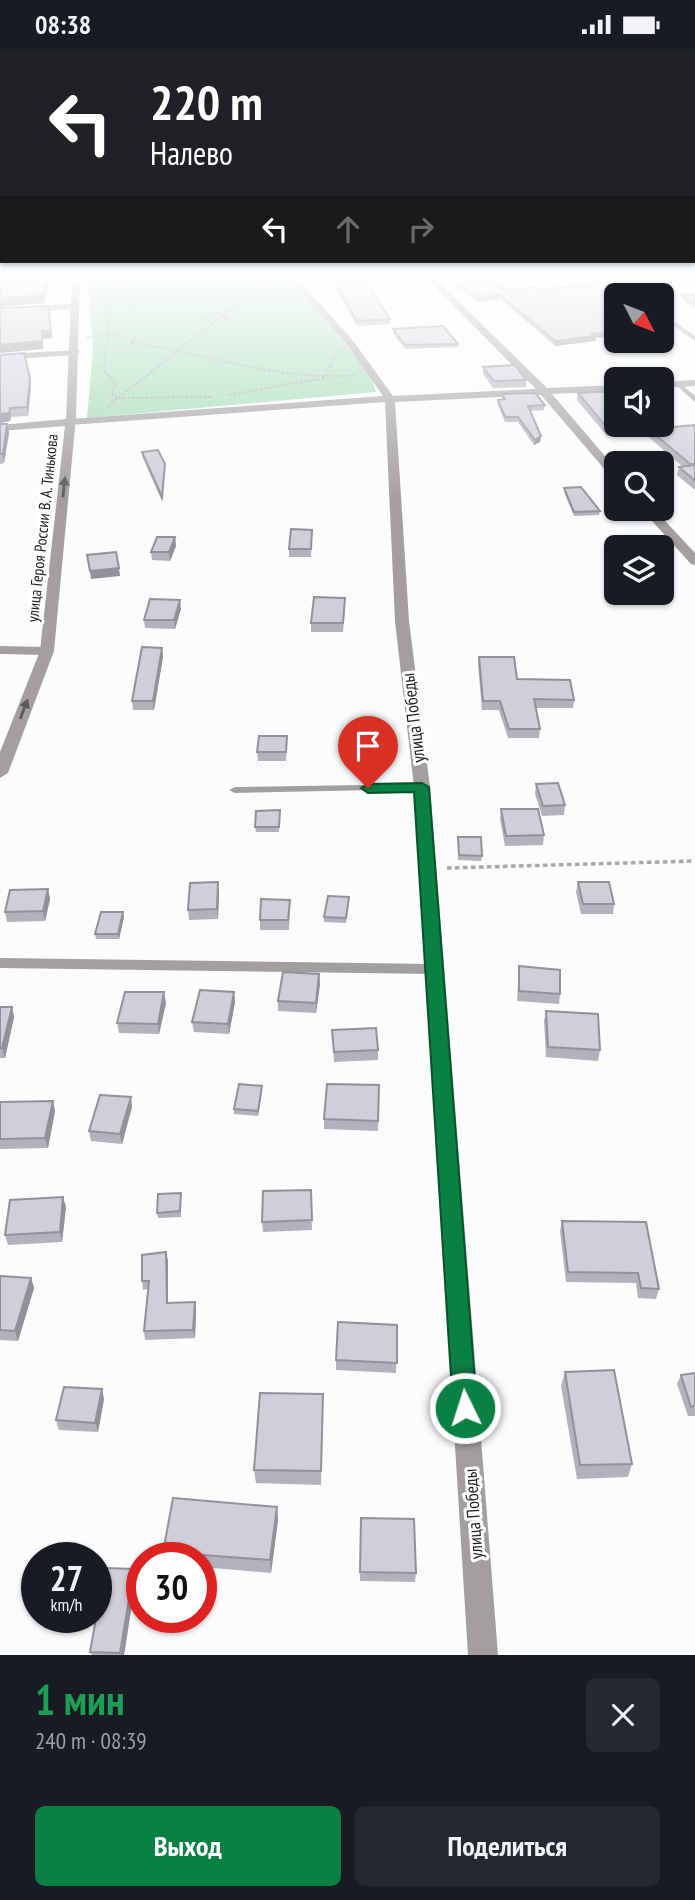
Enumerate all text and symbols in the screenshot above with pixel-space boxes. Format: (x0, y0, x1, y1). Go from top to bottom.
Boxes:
text: 08:38 (35, 8, 91, 41)
text: 220 m (150, 70, 263, 134)
icon: left (35, 77, 126, 168)
text: Налево (150, 132, 233, 174)
icon: left (256, 210, 294, 248)
icon: ahead (329, 210, 367, 248)
icon: right (402, 210, 440, 248)
north arrow (604, 283, 674, 353)
map controls (604, 283, 674, 605)
button: sound (604, 367, 674, 437)
street label: улица Героя России В. А. Тинькова (22, 433, 62, 623)
button: search (604, 451, 674, 521)
one-way arrow (59, 476, 70, 498)
button: layers (604, 535, 674, 605)
street label: улица Победы (396, 672, 430, 764)
one-way arrow (19, 699, 30, 720)
pin (338, 716, 398, 788)
icon: arrive (349, 727, 387, 765)
position arrow (428, 1371, 502, 1445)
street label: улица Победы (458, 1468, 488, 1560)
speed limit sign: 30 (126, 1542, 217, 1633)
text: 27 (50, 1555, 83, 1601)
text: km/h (51, 1593, 82, 1616)
text: 1 мин (35, 1672, 125, 1727)
button: close (586, 1678, 660, 1752)
text: 240 m · 08:39 (35, 1726, 147, 1755)
button: Выход (35, 1806, 341, 1886)
button: Поделиться (355, 1806, 660, 1886)

